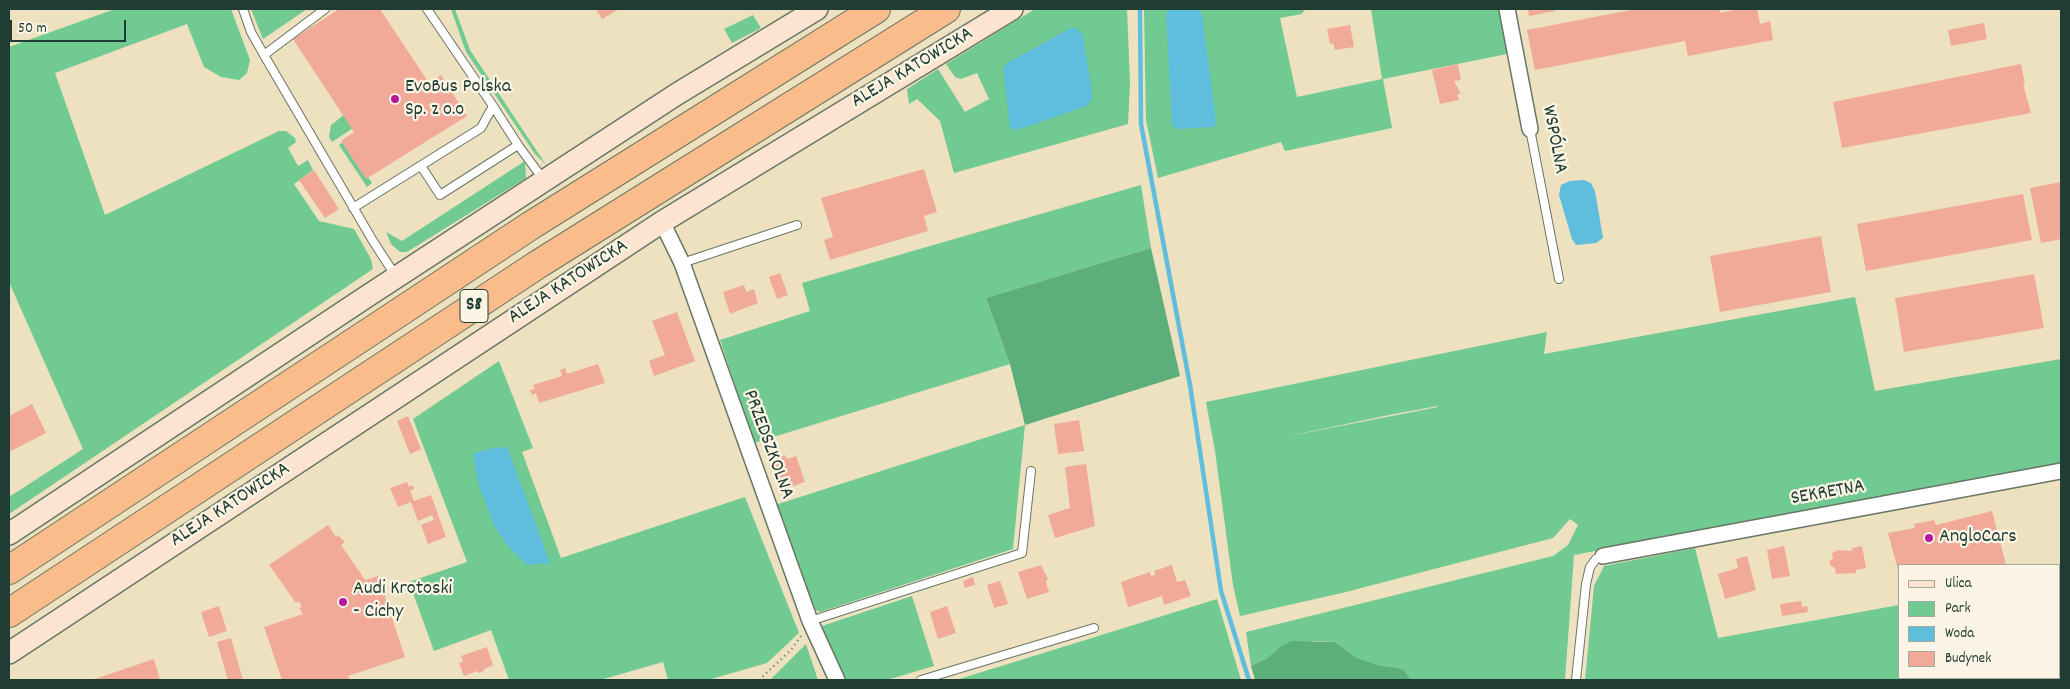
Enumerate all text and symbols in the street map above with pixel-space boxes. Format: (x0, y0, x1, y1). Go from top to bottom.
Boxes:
scale bar (12, 10, 129, 42)
text: 50 m (18, 18, 47, 40)
street label: ALEJA KATOWICKA (848, 23, 978, 115)
place label: EvoBus Polska Sp. z o.o (405, 76, 511, 123)
marker: EvoBus Polska Sp. z o.o (389, 93, 401, 105)
street label: WSPÓLNA (1535, 104, 1571, 176)
street label: ALEJA KATOWICKA (504, 235, 634, 331)
road number: S8 (460, 290, 488, 322)
street label: PRZEDSZKOLNA (736, 387, 798, 503)
street label: ALEJA KATOWICKA (166, 458, 296, 554)
street label: SEKRETNA (1789, 476, 1867, 512)
place label: AngloCars (1939, 526, 2017, 550)
marker: AngloCars (1923, 532, 1935, 544)
legend (1898, 564, 2060, 679)
text: Ulica (1945, 573, 1972, 595)
place label: Audi Krotoski - Cichy (353, 578, 452, 625)
marker: Audi Krotoski - Cichy (337, 596, 349, 608)
text: Park (1945, 598, 1971, 620)
text: Woda (1945, 623, 1974, 645)
text: Budynek (1945, 648, 1991, 670)

